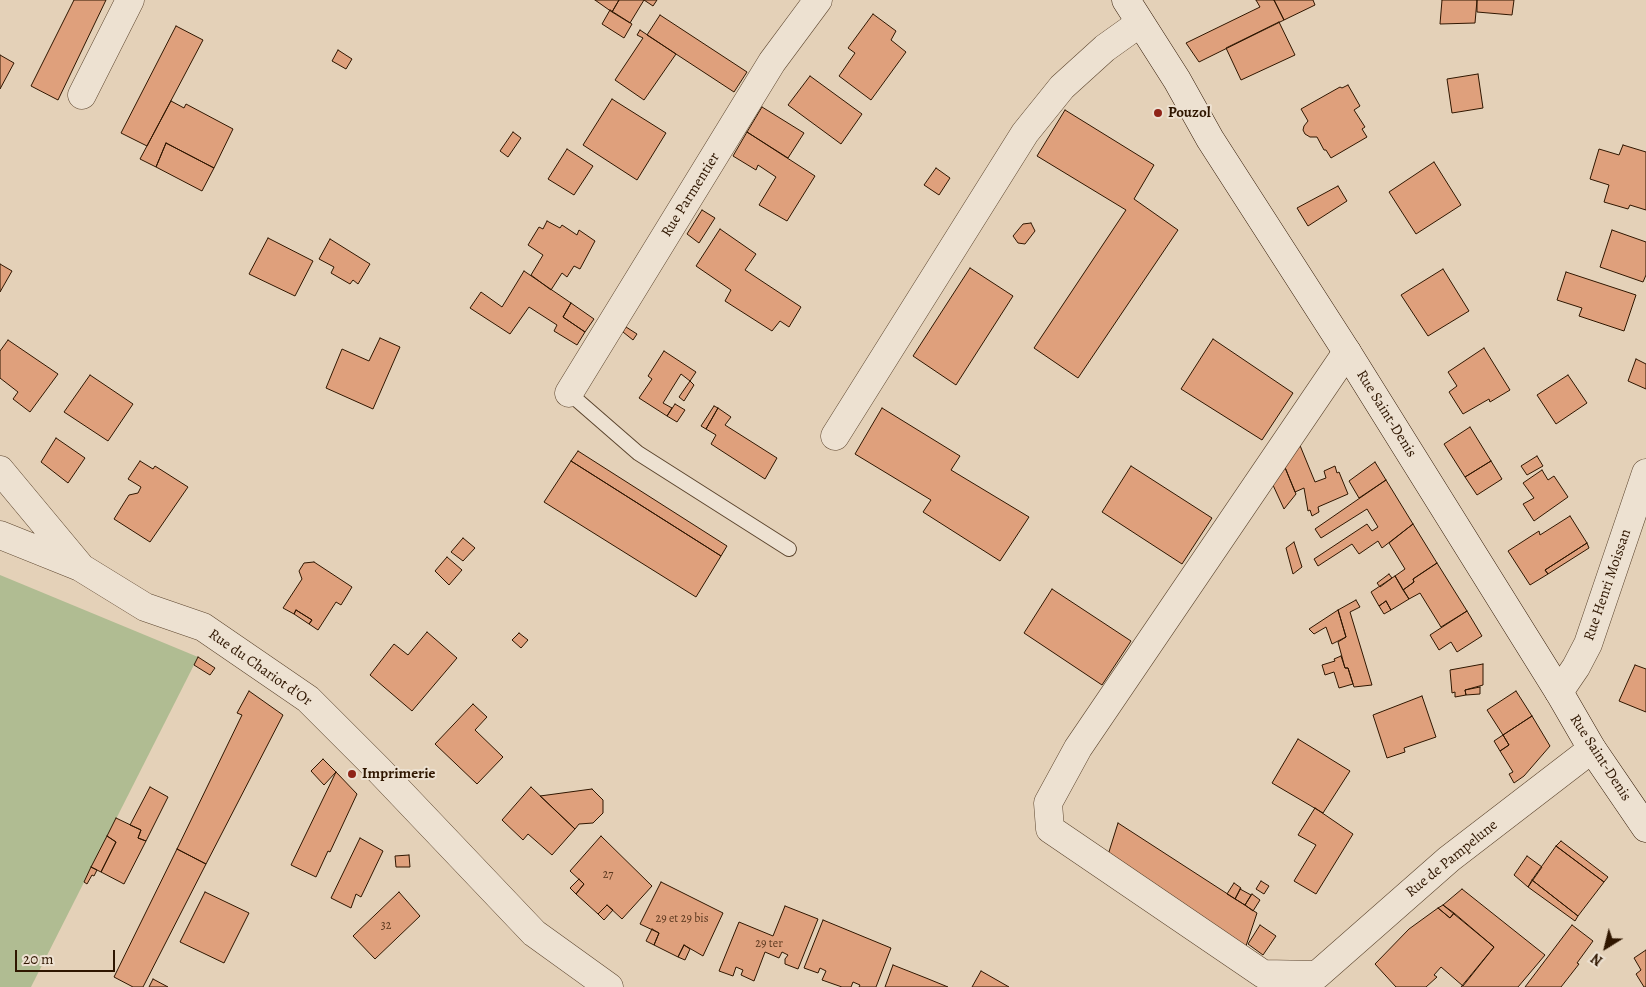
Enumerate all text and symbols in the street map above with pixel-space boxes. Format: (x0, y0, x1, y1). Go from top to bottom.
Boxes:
place label: Pouzol (1168, 104, 1211, 122)
marker: Pouzol (1152, 107, 1164, 119)
street label: Rue Parmentier (658, 149, 724, 241)
street label: Rue Saint-Denis (1352, 367, 1420, 461)
street label: Rue Henri Moissan (1580, 527, 1636, 643)
street label: Rue du Chariot d'Or (205, 626, 315, 710)
street label: Rue Saint-Denis (1565, 711, 1635, 805)
place label: Imprimerie (362, 765, 436, 783)
marker: Imprimerie (346, 768, 358, 780)
street label: Rue de Pampelune (1402, 816, 1502, 902)
house number: 27 (603, 868, 613, 882)
house number: 29 et 29 bis (655, 912, 709, 926)
house number: 32 (381, 919, 391, 933)
north arrow (1581, 922, 1631, 972)
house number: 29 ter (755, 937, 783, 951)
scale bar (18, 940, 118, 972)
text: 20 m (23, 949, 54, 969)
text: N (1587, 949, 1607, 970)

